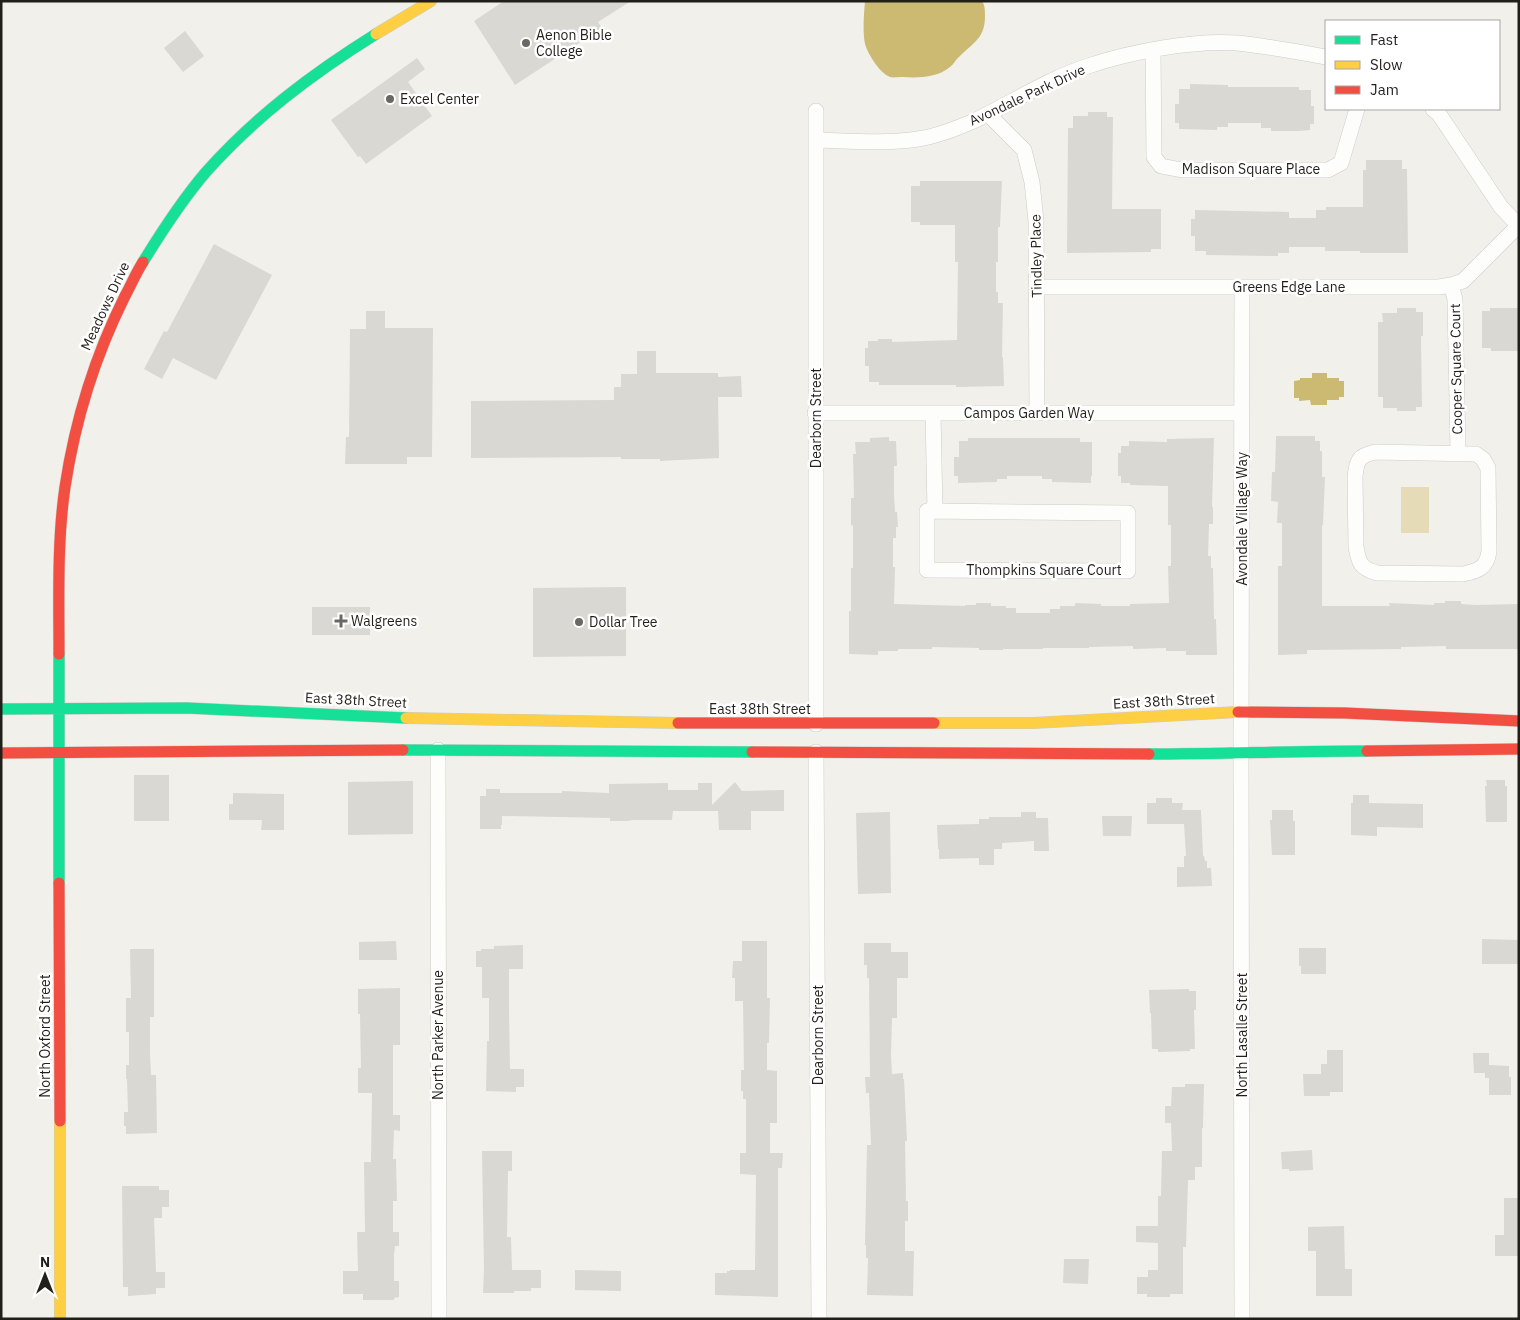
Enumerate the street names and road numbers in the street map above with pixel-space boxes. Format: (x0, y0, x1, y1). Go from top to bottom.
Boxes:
street label: Avondale Park Drive (966, 60, 1088, 130)
street label: Madison Square Place (1182, 160, 1321, 178)
street label: Tindley Place (1026, 214, 1046, 298)
street label: Meadows Drive (77, 259, 134, 353)
street label: Greens Edge Lane (1233, 278, 1346, 296)
street label: Cooper Square Court (1446, 303, 1466, 435)
street label: Dearborn Street (807, 368, 825, 468)
street label: Campos Garden Way (964, 404, 1094, 422)
street label: Avondale Village Way (1233, 452, 1251, 586)
street label: Thompkins Square Court (966, 561, 1122, 579)
street label: East 38th Street (305, 688, 407, 712)
street label: East 38th Street (1113, 689, 1215, 713)
street label: East 38th Street (709, 700, 811, 718)
street label: North Parker Avenue (429, 970, 447, 1100)
street label: North Lasalle Street (1233, 973, 1251, 1097)
street label: North Oxford Street (36, 974, 54, 1098)
street label: Dearborn Street (809, 985, 827, 1085)

